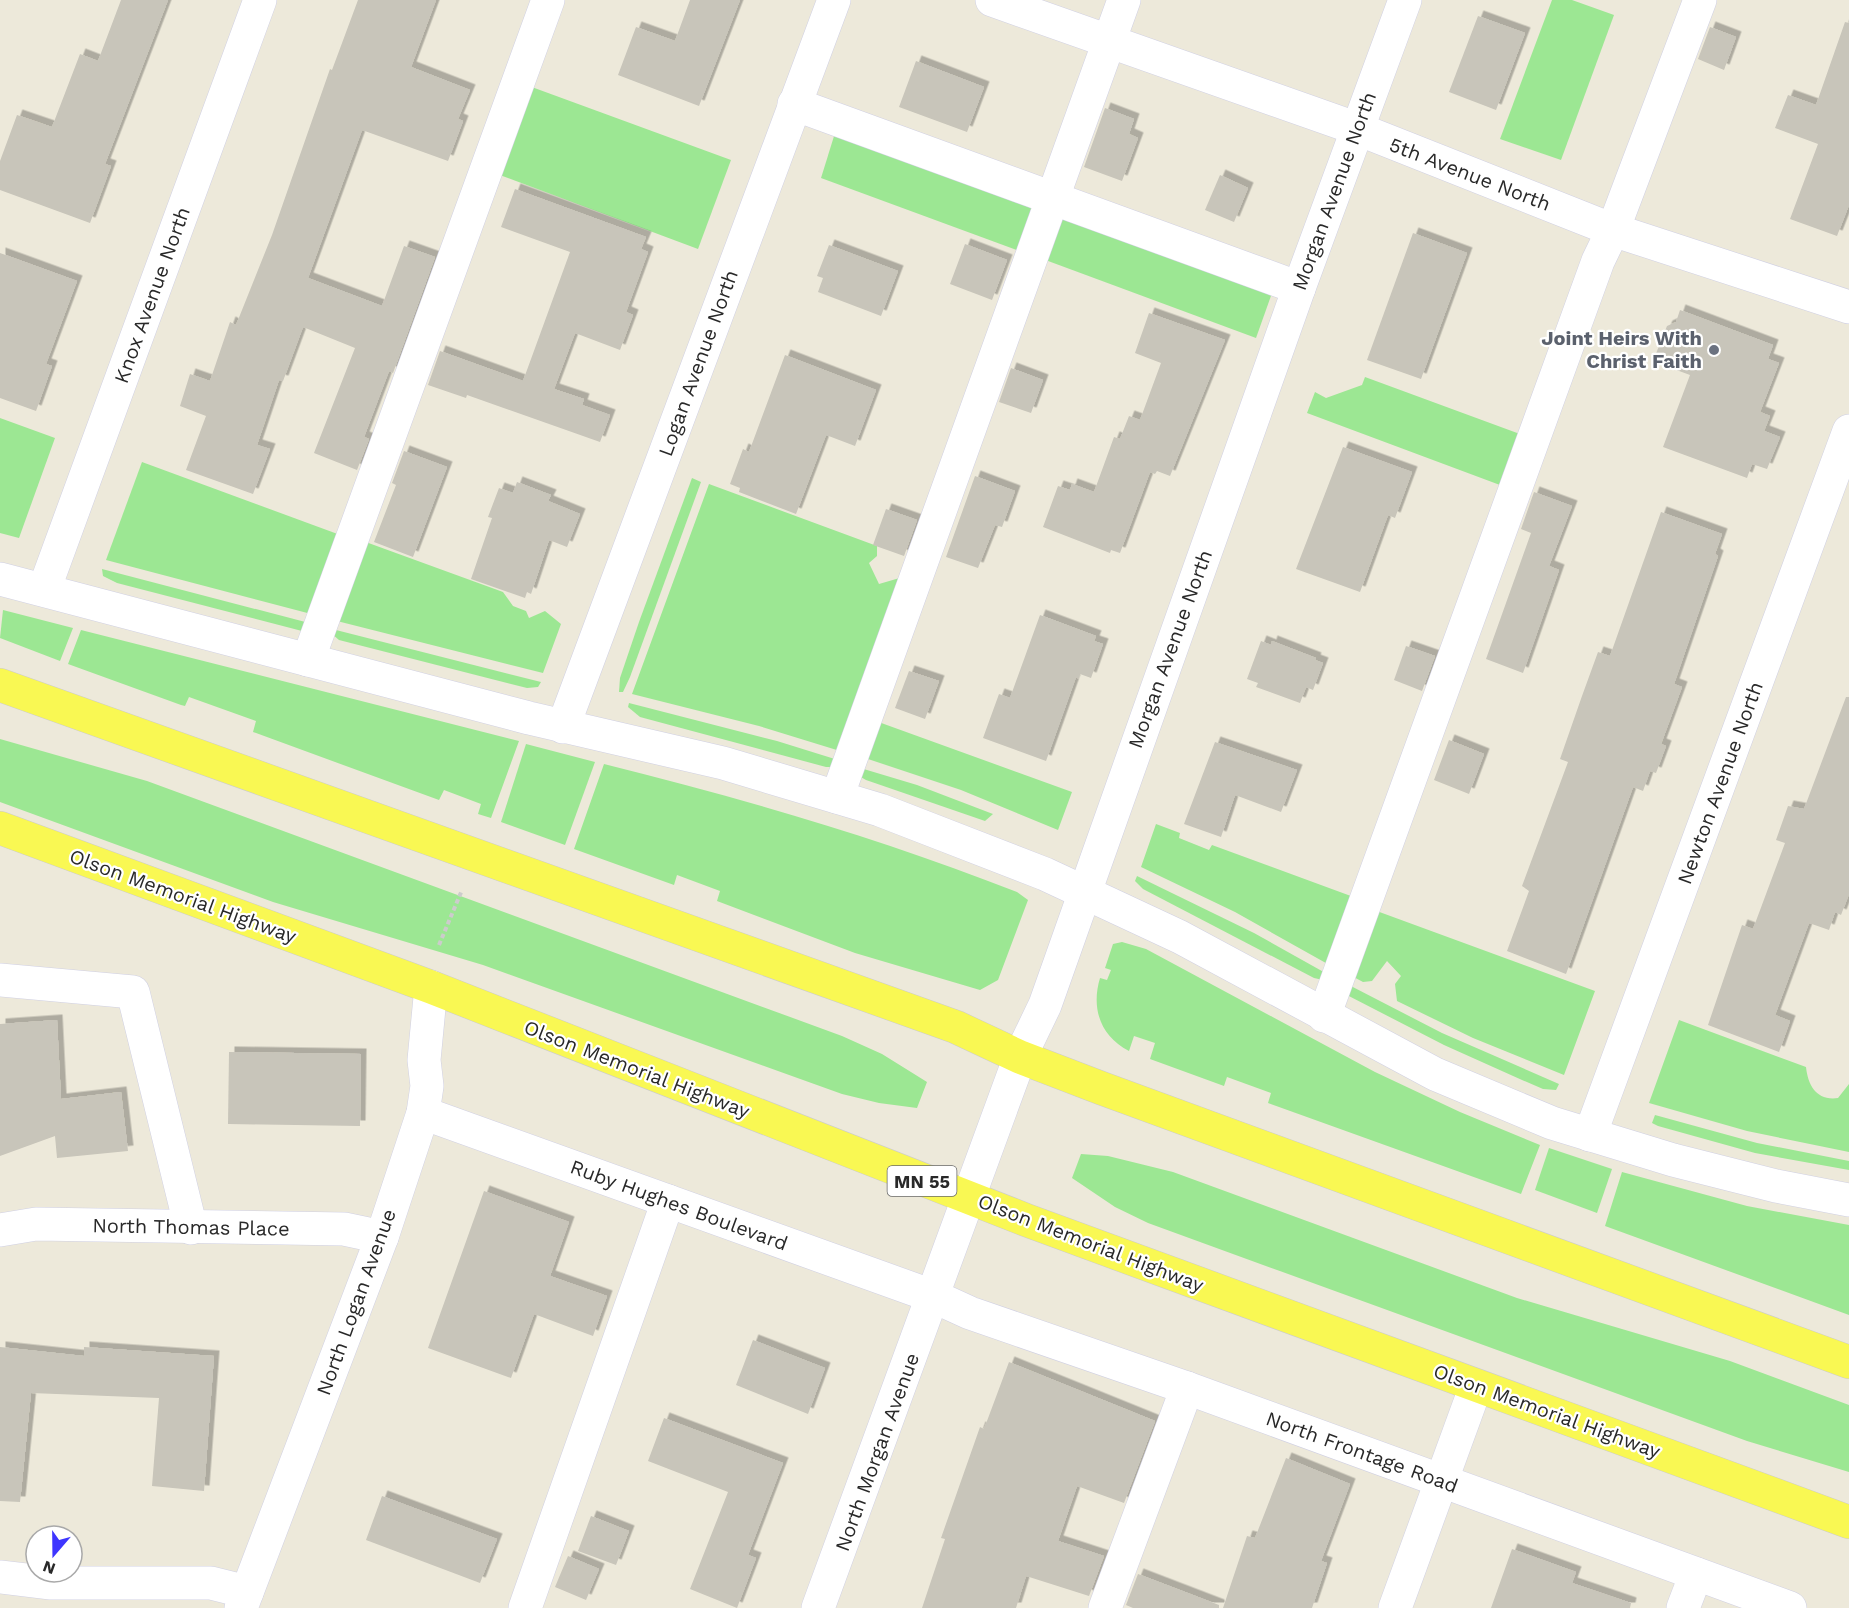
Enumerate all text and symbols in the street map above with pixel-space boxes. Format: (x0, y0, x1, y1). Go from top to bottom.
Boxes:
street label: Morgan Avenue North (1287, 89, 1381, 293)
street label: 5th Avenue North (1386, 132, 1554, 216)
street label: Knox Avenue North (109, 204, 195, 386)
street label: Logan Avenue North (653, 267, 743, 459)
place label: Joint Heirs With Christ Faith (1541, 326, 1702, 373)
marker: Joint Heirs With Christ Faith (1707, 343, 1721, 357)
street label: Morgan Avenue North (1123, 547, 1217, 751)
street label: Newton Avenue North (1672, 678, 1768, 888)
street label: Olson Memorial Highway (66, 844, 300, 949)
street label: Olson Memorial Highway (521, 1015, 754, 1123)
street label: Ruby Hughes Boulevard (567, 1154, 791, 1256)
road number: MN 55 (888, 1166, 956, 1196)
street label: Olson Memorial Highway (975, 1189, 1208, 1297)
street label: North Logan Avenue (311, 1206, 401, 1398)
street label: North Thomas Place (92, 1213, 290, 1241)
street label: North Morgan Avenue (830, 1350, 924, 1554)
street label: Olson Memorial Highway (1430, 1359, 1664, 1464)
street label: North Frontage Road (1263, 1406, 1461, 1498)
north arrow (24, 1524, 84, 1584)
text: N (40, 1557, 58, 1579)

